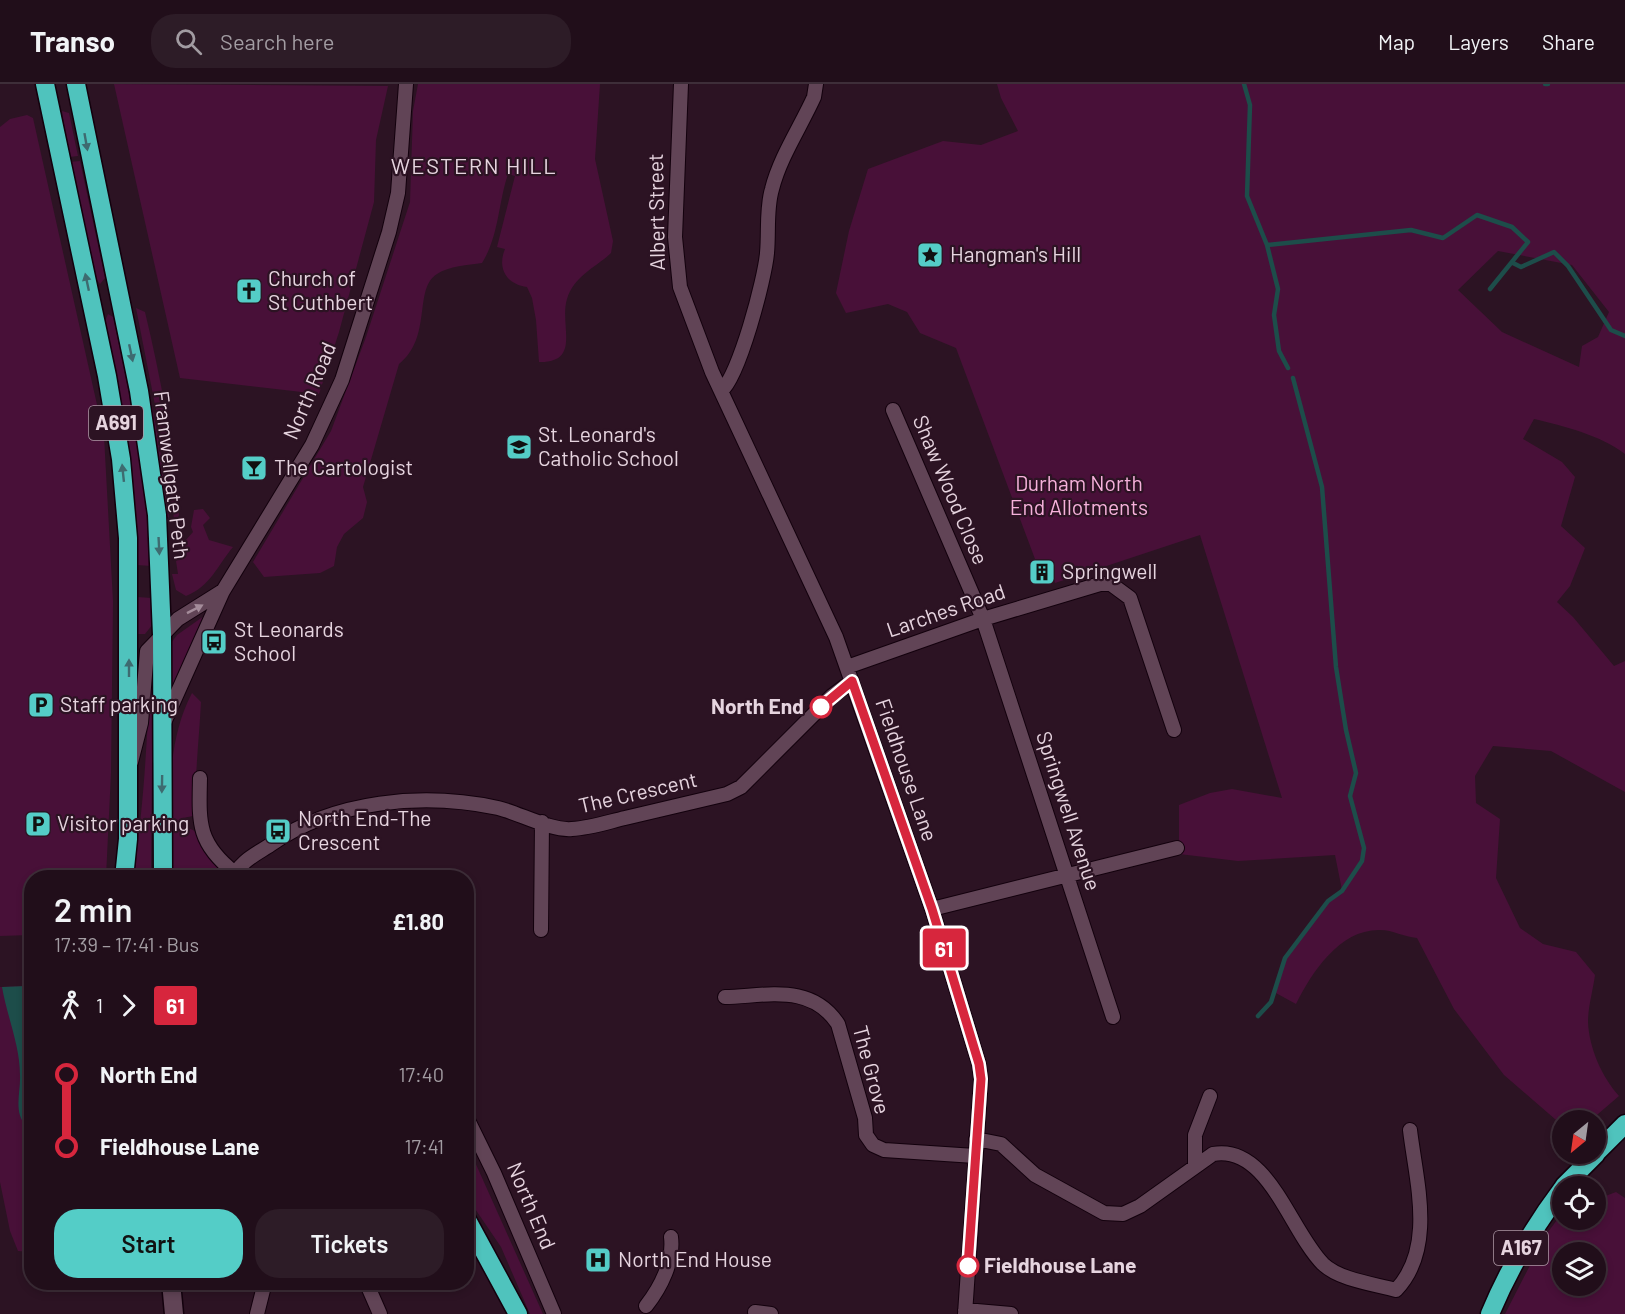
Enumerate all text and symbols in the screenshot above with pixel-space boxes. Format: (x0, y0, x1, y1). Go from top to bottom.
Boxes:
search box (151, 14, 571, 68)
text: Transo (30, 24, 115, 58)
icon: search (172, 25, 205, 58)
text: Search here (220, 28, 334, 54)
text: Map (1378, 29, 1415, 54)
text: Layers (1448, 29, 1509, 54)
text: Share (1542, 29, 1595, 54)
one-way arrow (82, 132, 91, 151)
district label: WESTERN HILL (391, 152, 557, 178)
street label: Albert Street (642, 153, 669, 271)
place icon: Hangman's Hill (915, 240, 945, 270)
place label: Hangman's Hill (950, 241, 1081, 266)
place label: Church of St Cuthbert (268, 265, 373, 314)
one-way arrow (82, 272, 91, 291)
church icon: Church of St Cuthbert (234, 276, 264, 306)
street label: North Road (277, 338, 340, 443)
one-way arrow (127, 344, 136, 363)
street label: Framwellgate Peth (150, 389, 195, 560)
road number: A691 (89, 406, 143, 440)
street label: Shaw Wood Close (909, 411, 994, 568)
place label: St. Leonard's Catholic School (538, 421, 679, 470)
school or university icon: St. Leonard's Catholic School (504, 432, 534, 462)
bar icon: The Cartologist (239, 453, 269, 483)
place label: The Cartologist (274, 454, 413, 479)
one-way arrow (118, 464, 128, 483)
park label: Durham North End Allotments (1010, 470, 1148, 519)
one-way arrow (154, 536, 164, 555)
building icon: Springwell (1027, 557, 1057, 587)
place label: Springwell (1062, 558, 1157, 583)
street label: Larches Road (883, 578, 1008, 642)
one-way arrow (187, 605, 204, 614)
place label: St Leonards School (234, 616, 344, 665)
bus stop icon: St Leonards School (199, 627, 229, 657)
one-way arrow (124, 658, 134, 677)
parking icon: Staff parking (26, 690, 56, 720)
place label: Staff parking (60, 691, 178, 716)
place label: North End (711, 693, 804, 718)
street label: Fieldhouse Lane (871, 695, 944, 844)
marker: North End (810, 696, 832, 718)
street label: Springwell Avenue (1032, 728, 1107, 893)
street label: The Crescent (576, 766, 699, 817)
one-way arrow (157, 775, 167, 794)
place label: North End-The Crescent (298, 805, 432, 854)
parking icon: Visitor parking (23, 809, 53, 839)
place label: Visitor parking (57, 810, 189, 835)
bus stop icon: North End-The Crescent (263, 816, 293, 846)
text: 2 min (54, 889, 133, 929)
text: £1.80 (392, 908, 444, 934)
line badge: 61 (917, 928, 971, 968)
text: 17:39 – 17:41 · Bus (54, 932, 199, 956)
text: 61 (935, 936, 953, 961)
icon: walk (54, 989, 87, 1022)
icon: forward (112, 989, 145, 1022)
text: 1 (96, 993, 103, 1017)
text: 61 (166, 993, 185, 1018)
street label: The Grove (849, 1023, 896, 1117)
text: North End (100, 1061, 198, 1087)
text: 17:40 (398, 1062, 444, 1086)
north arrow (1552, 1110, 1606, 1164)
map controls (1552, 1110, 1606, 1296)
text: Fieldhouse Lane (100, 1133, 260, 1159)
text: 17:41 (405, 1134, 444, 1158)
street label: North End (503, 1158, 562, 1253)
button: locate (1552, 1176, 1606, 1230)
button: Start (54, 1209, 243, 1278)
button: Tickets (255, 1209, 444, 1278)
road number: A167 (1494, 1231, 1548, 1265)
button: layers (1552, 1242, 1606, 1296)
hospital icon: North End House (583, 1245, 613, 1275)
place label: North End House (618, 1246, 772, 1271)
place label: Fieldhouse Lane (984, 1252, 1136, 1277)
marker: Fieldhouse Lane (957, 1255, 979, 1277)

